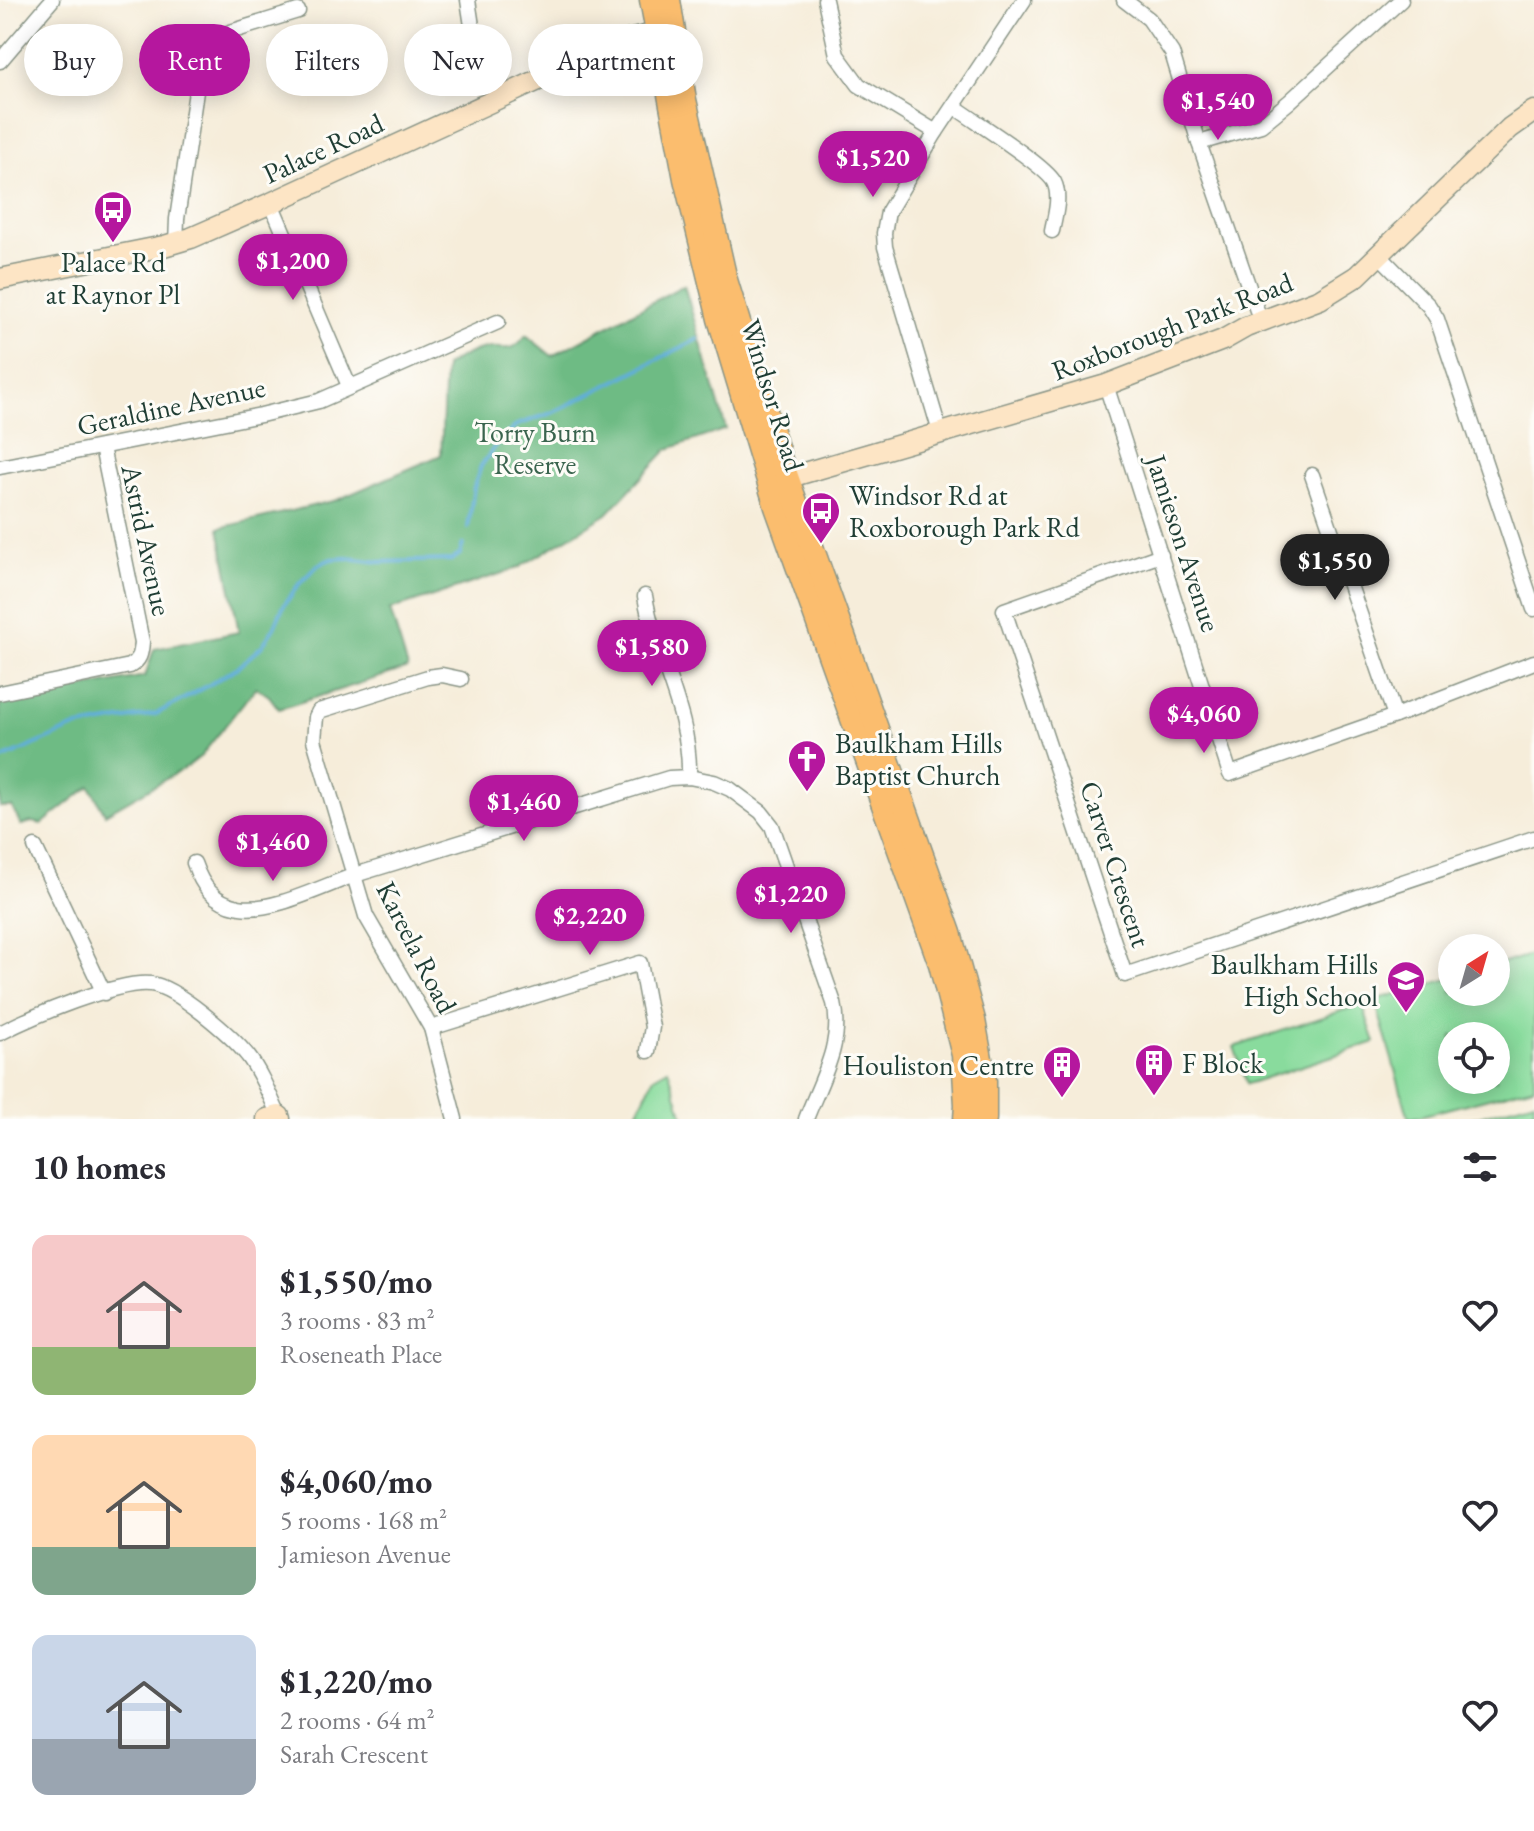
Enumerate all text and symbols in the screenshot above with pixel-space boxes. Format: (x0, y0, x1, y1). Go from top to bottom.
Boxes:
chip: Buy (24, 24, 123, 96)
chip: Rent (139, 24, 250, 96)
chip: Filters (266, 24, 388, 96)
chip: New (404, 24, 512, 96)
chip: Apartment (528, 24, 703, 96)
pin: $1,540 (1153, 74, 1283, 142)
text: $1,540 (1181, 83, 1255, 117)
street label: Palace Road (257, 104, 390, 192)
pin: $1,520 (808, 131, 938, 199)
text: $1,520 (836, 140, 910, 174)
bus stop icon: Palace Rd at Raynor Pl (92, 189, 134, 244)
pin: $1,200 (228, 234, 358, 302)
text: $1,200 (256, 243, 330, 277)
place label: Palace Rd at Raynor Pl (46, 244, 181, 312)
street label: Roxborough Park Road (1046, 263, 1298, 389)
street label: Windsor Road (733, 314, 813, 476)
street label: Geraldine Avenue (74, 368, 268, 443)
park label: Torry Burn Reserve (474, 414, 596, 482)
street label: Jamieson Avenue (1138, 448, 1230, 636)
street label: Astrid Avenue (113, 460, 181, 619)
place label: Windsor Rd at Roxborough Park Rd (849, 477, 1081, 545)
bus stop icon: Windsor Rd at Roxborough Park Rd (800, 490, 842, 545)
pin: $1,550 (1270, 534, 1400, 602)
text: $1,550 (1298, 543, 1372, 577)
pin: $1,580 (587, 620, 717, 688)
text: $1,580 (615, 629, 689, 663)
pin: $4,060 (1139, 687, 1269, 755)
text: $4,060 (1167, 696, 1241, 730)
place label: Baulkham Hills Baptist Church (835, 725, 1002, 793)
church icon: Baulkham Hills Baptist Church (786, 738, 828, 793)
pin: $1,460 (459, 775, 589, 843)
street label: Carver Crescent (1072, 776, 1160, 952)
text: $1,460 (487, 784, 561, 818)
pin: $1,460 (208, 815, 338, 883)
text: $1,460 (236, 824, 310, 858)
pin: $1,220 (726, 867, 856, 935)
street label: Kareela Road (368, 875, 466, 1020)
text: $1,220 (754, 876, 828, 910)
pin: $2,220 (525, 889, 655, 957)
text: $2,220 (553, 898, 627, 932)
north arrow (1438, 934, 1510, 1006)
map controls (1438, 934, 1510, 1094)
place label: Baulkham Hills High School (1211, 946, 1378, 1014)
school or university icon: Baulkham Hills High School (1385, 959, 1427, 1014)
button: locate (1438, 1022, 1510, 1094)
building icon: F Block (1133, 1042, 1175, 1097)
building icon: Houliston Centre (1041, 1044, 1083, 1099)
place label: F Block (1182, 1045, 1264, 1081)
place label: Houliston Centre (842, 1047, 1034, 1083)
text: 10 homes (32, 1145, 166, 1189)
icon: filters (1458, 1145, 1502, 1189)
text: $1,550/mo (280, 1259, 432, 1303)
icon: home (96, 1267, 192, 1363)
icon: heart (1458, 1293, 1502, 1337)
text: 3 rooms · 83 m² (280, 1303, 435, 1337)
text: Roseneath Place (280, 1337, 442, 1371)
text: $4,060/mo (280, 1459, 432, 1503)
icon: home (96, 1467, 192, 1563)
icon: heart (1458, 1493, 1502, 1537)
text: 5 rooms · 168 m² (280, 1503, 447, 1537)
text: Jamieson Avenue (280, 1537, 451, 1571)
text: $1,220/mo (280, 1659, 432, 1703)
icon: home (96, 1667, 192, 1763)
icon: heart (1458, 1693, 1502, 1737)
text: 2 rooms · 64 m² (280, 1703, 435, 1737)
text: Sarah Crescent (280, 1737, 428, 1771)

